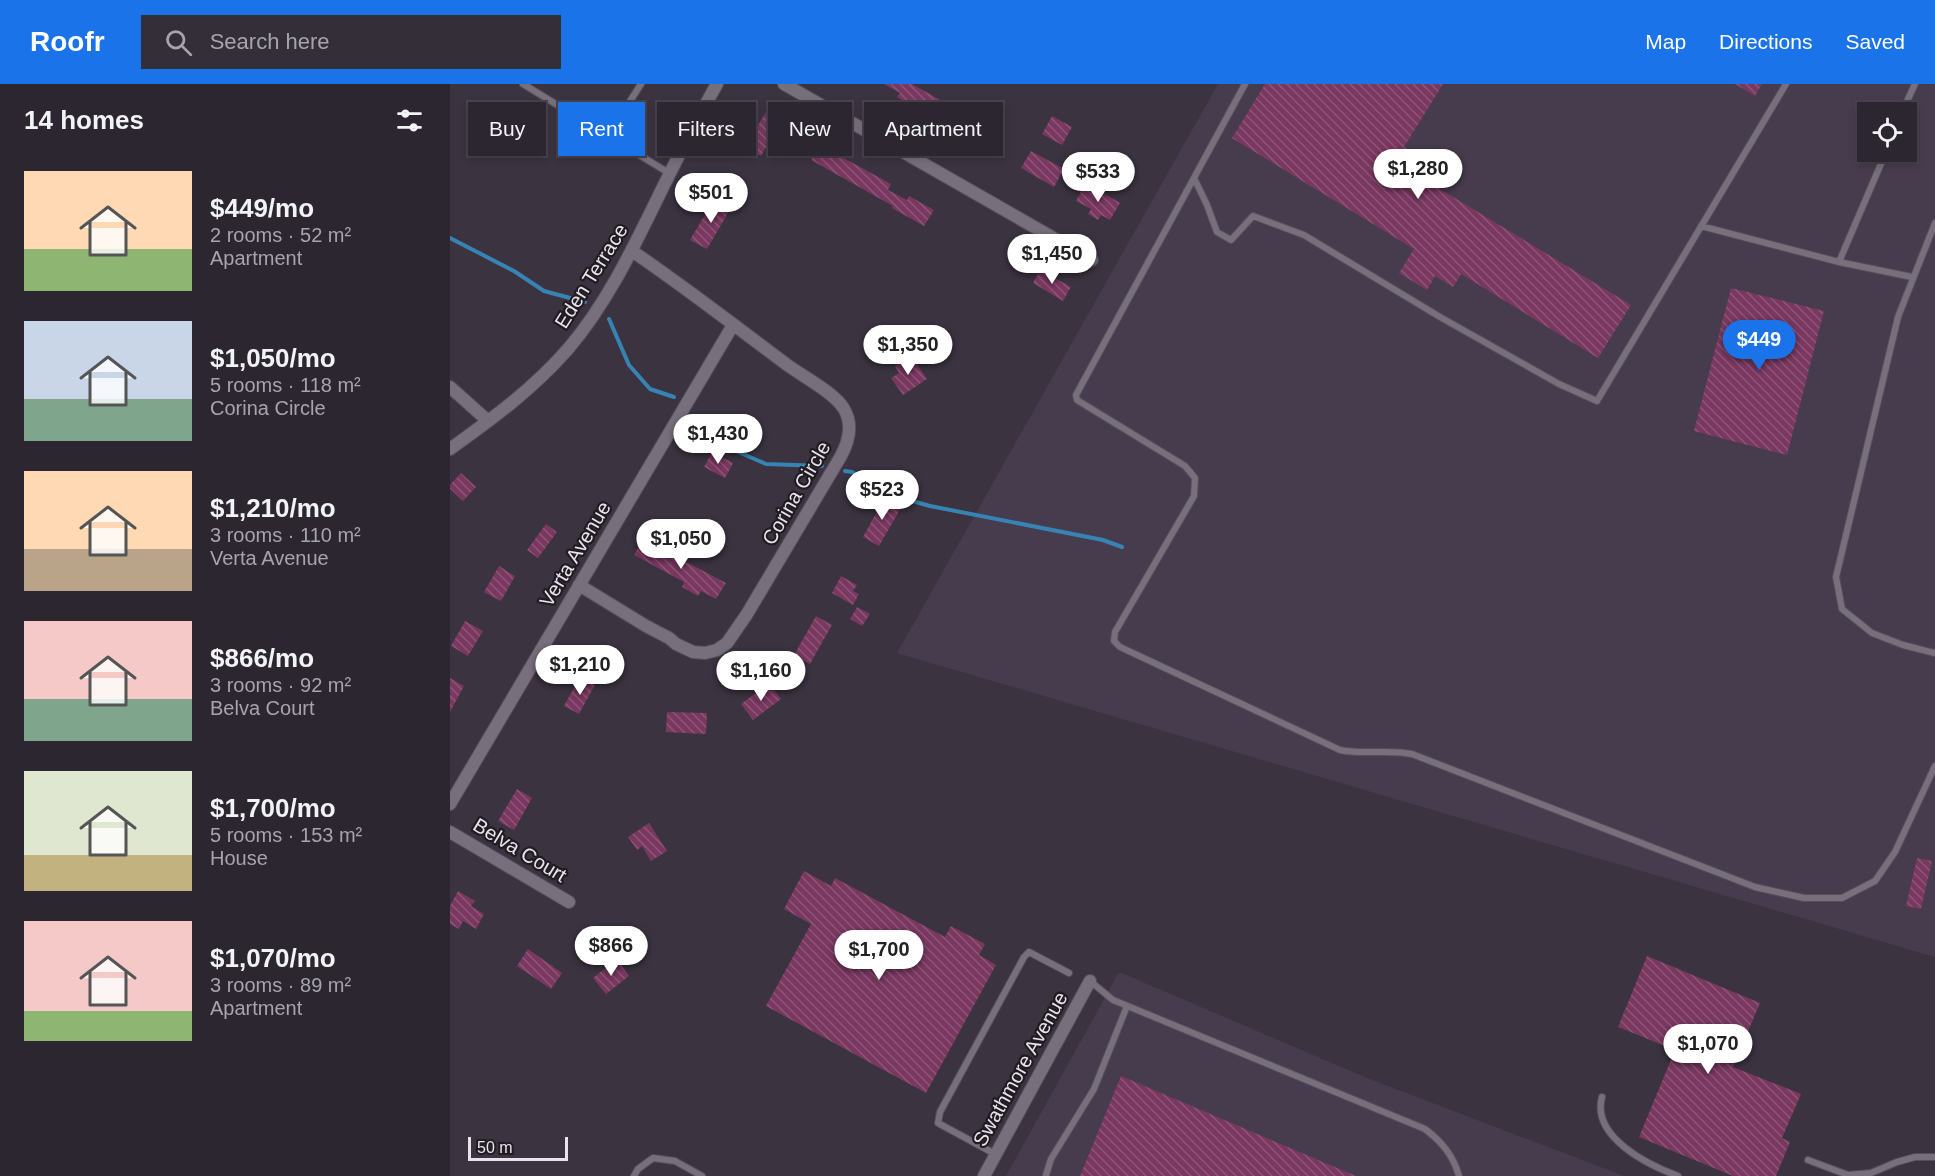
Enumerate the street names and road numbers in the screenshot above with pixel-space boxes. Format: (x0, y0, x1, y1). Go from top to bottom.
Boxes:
street label: Eden Terrace (550, 220, 632, 332)
street label: Corina Circle (758, 437, 834, 549)
street label: Verta Avenue (535, 497, 615, 611)
street label: Belva Court (470, 814, 571, 887)
street label: Swathmore Avenue (968, 988, 1072, 1150)

